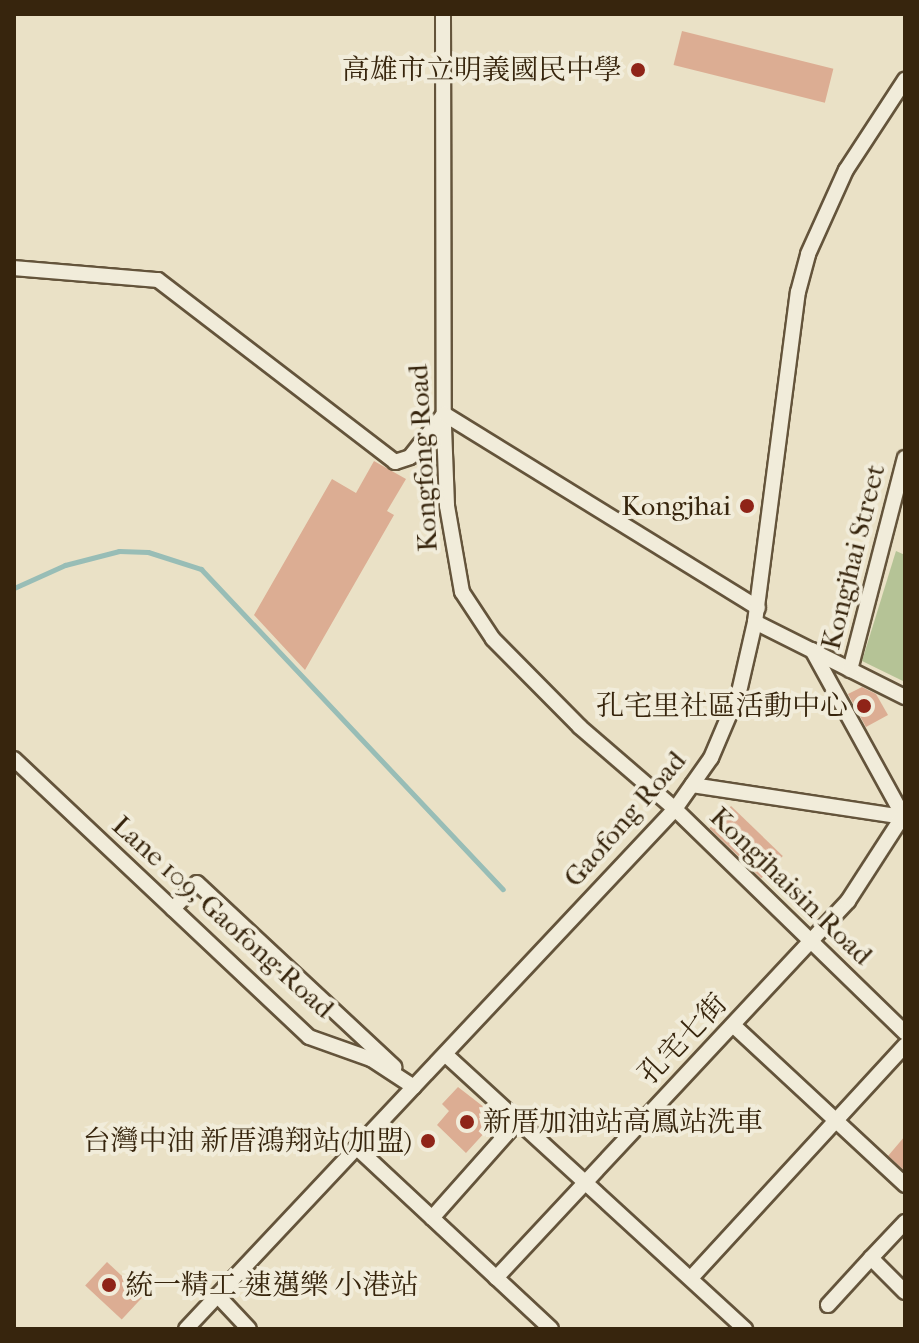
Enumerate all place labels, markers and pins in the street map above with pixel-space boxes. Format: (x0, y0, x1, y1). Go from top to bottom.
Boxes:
place label: 高雄市立明義國民中學 (342, 53, 622, 87)
marker: 高雄市立明義國民中學 (629, 61, 647, 79)
place label: Kongjhai (621, 489, 731, 523)
marker: Kongjhai (738, 497, 756, 515)
place label: 孔宅里社區活動中心 (596, 689, 848, 723)
marker: 孔宅里社區活動中心 (855, 697, 873, 715)
place label: 新厝加油站高鳳站洗車 (483, 1105, 763, 1139)
marker: 新厝加油站高鳳站洗車 (458, 1113, 476, 1131)
place label: 台灣中油 新厝鴻翔站(加盟) (82, 1124, 412, 1158)
marker: 台灣中油 新厝鴻翔站(加盟) (419, 1132, 437, 1150)
place label: 統一精工-速邁樂 小港站 (125, 1268, 418, 1302)
marker: 統一精工-速邁樂 小港站 (100, 1276, 118, 1294)

